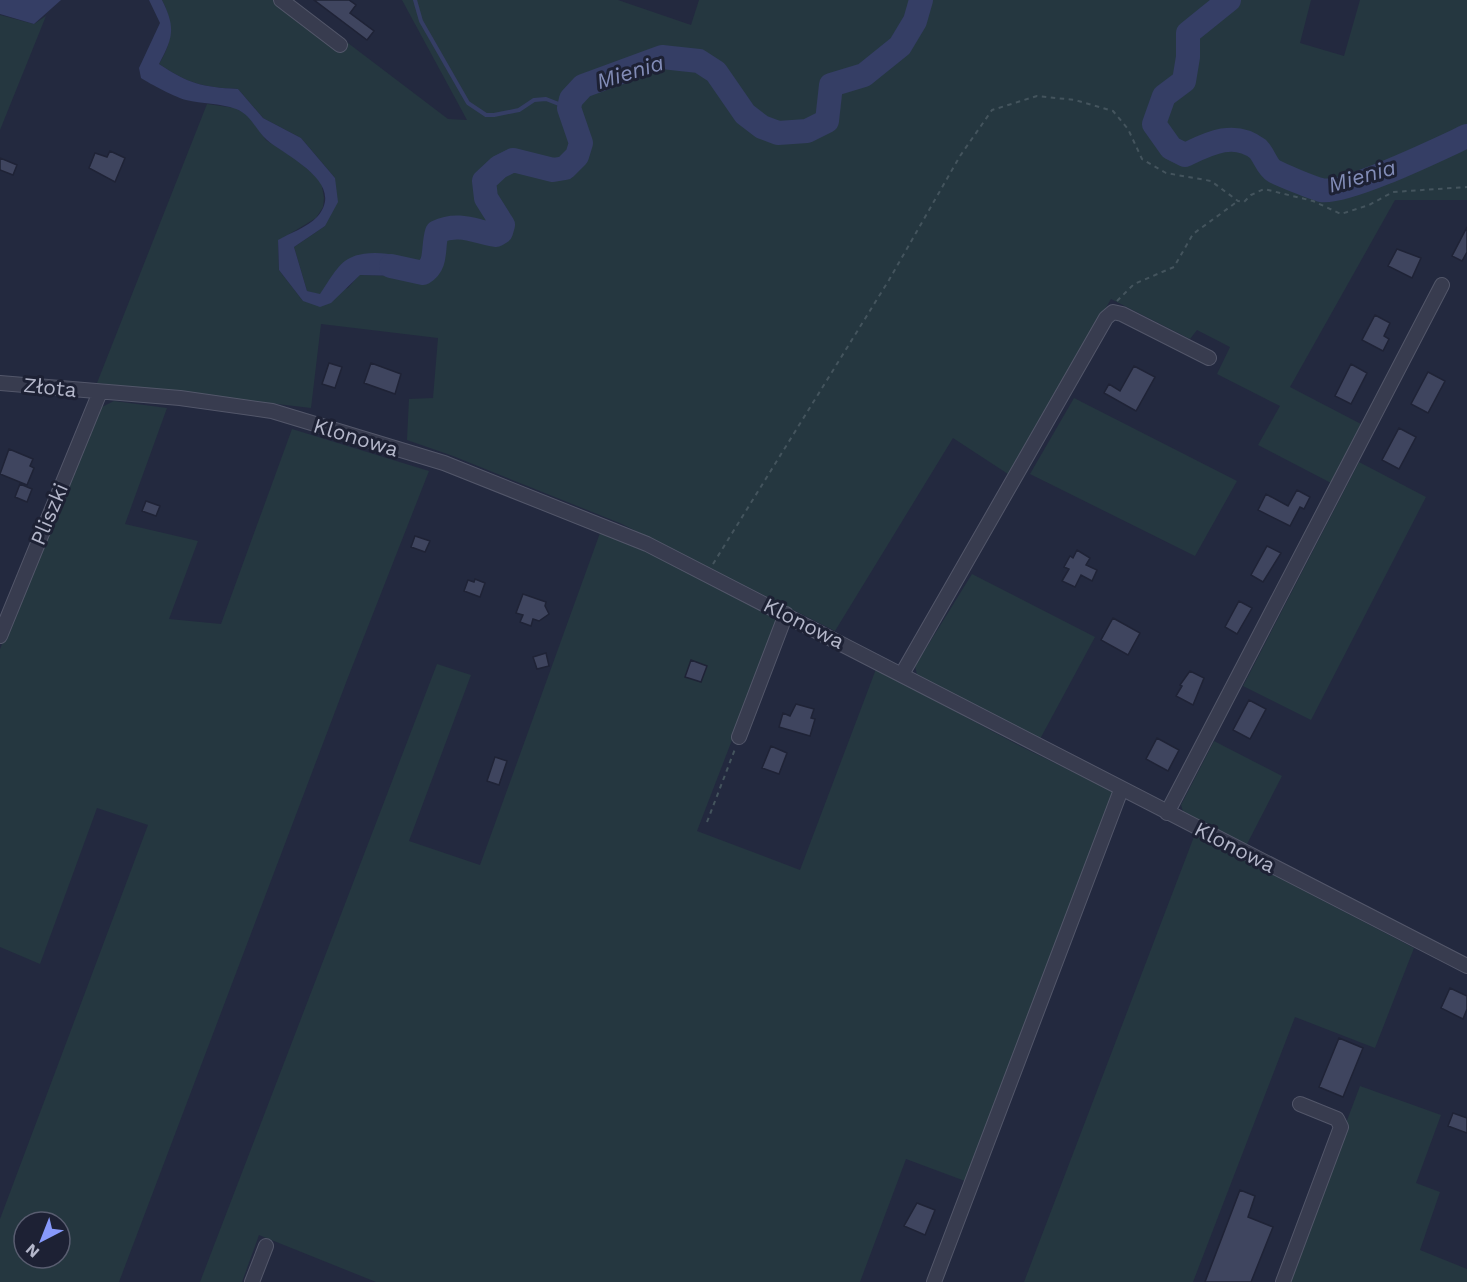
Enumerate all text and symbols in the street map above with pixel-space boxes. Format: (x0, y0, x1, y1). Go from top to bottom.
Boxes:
water label: Mienia (593, 50, 667, 94)
water label: Mienia (1325, 154, 1399, 198)
street label: Złota (22, 372, 78, 402)
street label: Klonowa (311, 412, 401, 462)
street label: Pliszki (25, 479, 73, 549)
street label: Klonowa (759, 592, 849, 654)
street label: Klonowa (1190, 816, 1280, 878)
north arrow (12, 1210, 72, 1270)
text: N (22, 1240, 43, 1262)

